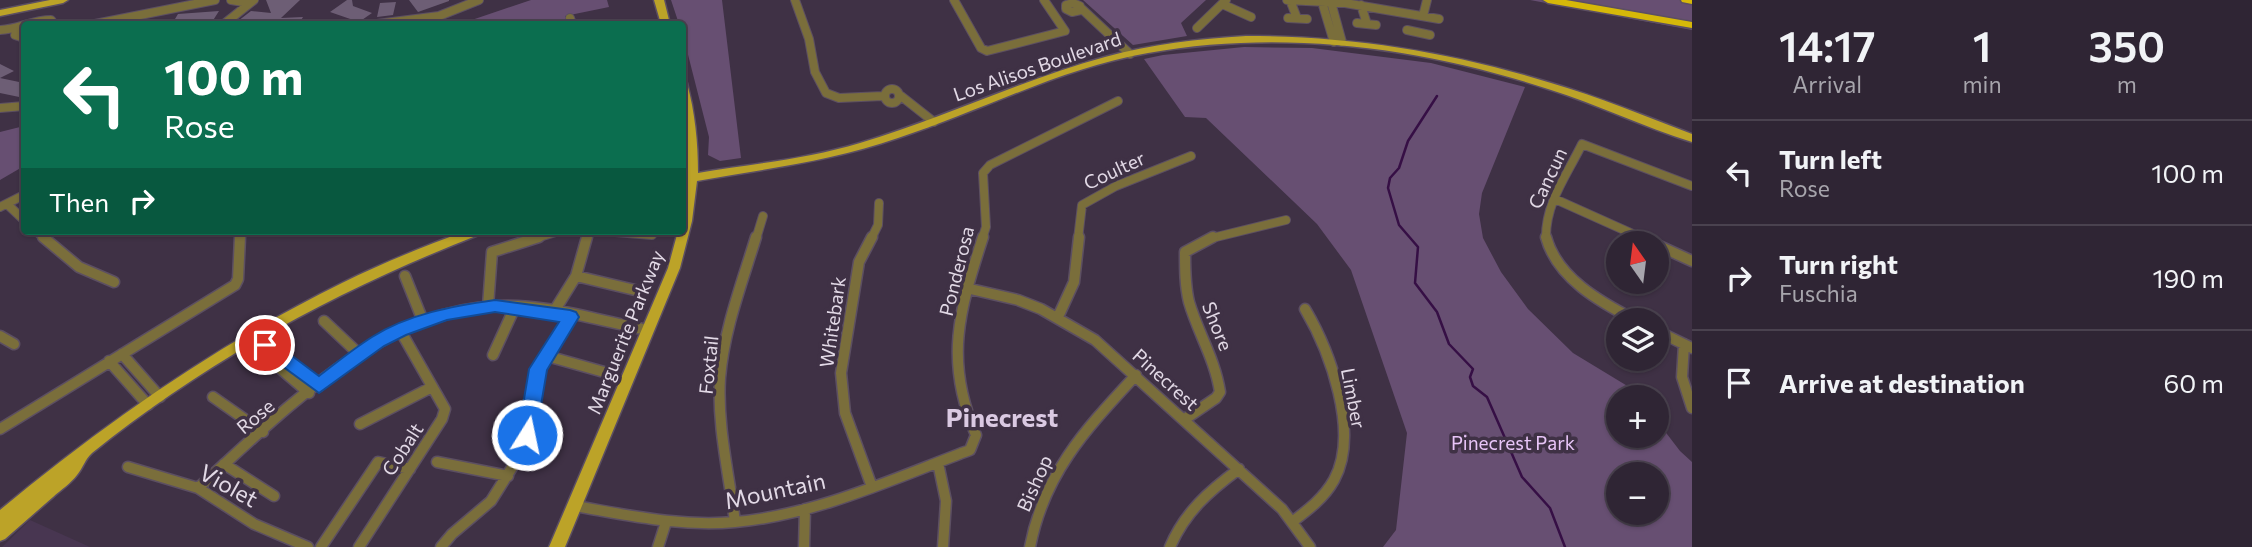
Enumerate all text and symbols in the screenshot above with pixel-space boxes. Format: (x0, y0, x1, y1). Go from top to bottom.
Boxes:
text: 14:17 (1779, 19, 1875, 71)
text: 1 (1973, 19, 1991, 71)
text: 350 (2089, 19, 2165, 71)
street label: Los Alisos Boulevard (950, 27, 1124, 105)
text: 100 m (164, 45, 303, 105)
icon: left (49, 49, 140, 140)
text: Arrival (1792, 70, 1862, 98)
text: min (1962, 70, 2002, 98)
text: m (2117, 70, 2137, 98)
text: Rose (164, 105, 235, 145)
text: Turn left (1779, 143, 1882, 174)
street label: Cancun (1523, 144, 1571, 212)
street label: Coulter (1080, 146, 1149, 194)
icon: left (1720, 154, 1758, 192)
text: 100 m (2151, 157, 2224, 188)
text: Rose (1779, 174, 1830, 202)
icon: right (123, 182, 161, 220)
text: Then (49, 186, 109, 217)
street label: Ponderosa (934, 224, 978, 318)
north arrow (1606, 231, 1670, 294)
map controls (1606, 231, 1669, 525)
street label: Marguerite Parkway (582, 247, 668, 417)
text: Turn right (1779, 248, 1898, 279)
icon: right (1720, 259, 1758, 297)
text: 190 m (2152, 262, 2224, 293)
street label: Whitebark (814, 275, 850, 369)
text: Fuschia (1779, 279, 1858, 307)
street label: Shore (1198, 298, 1238, 354)
button: layers (1606, 308, 1669, 371)
pin (235, 315, 295, 375)
icon: arrive (246, 326, 284, 364)
street label: Foxtail (693, 334, 723, 396)
street label: Pinecrest (1128, 343, 1204, 415)
icon: arrive (1720, 364, 1758, 402)
street label: Limber (1337, 366, 1371, 431)
text: Arrive at destination (1779, 367, 2025, 398)
text: 60 m (2164, 367, 2224, 398)
button: + (1606, 385, 1669, 448)
street label: Rose (232, 394, 278, 438)
position arrow (490, 398, 564, 472)
district label: Pinecrest (946, 401, 1058, 432)
street label: Cobalt (377, 418, 428, 480)
park label: Pinecrest Park (1451, 431, 1575, 454)
street label: Bishop (1011, 451, 1057, 515)
street label: Violet (195, 458, 263, 512)
button: − (1606, 462, 1669, 525)
street label: Mountain (722, 466, 828, 514)

